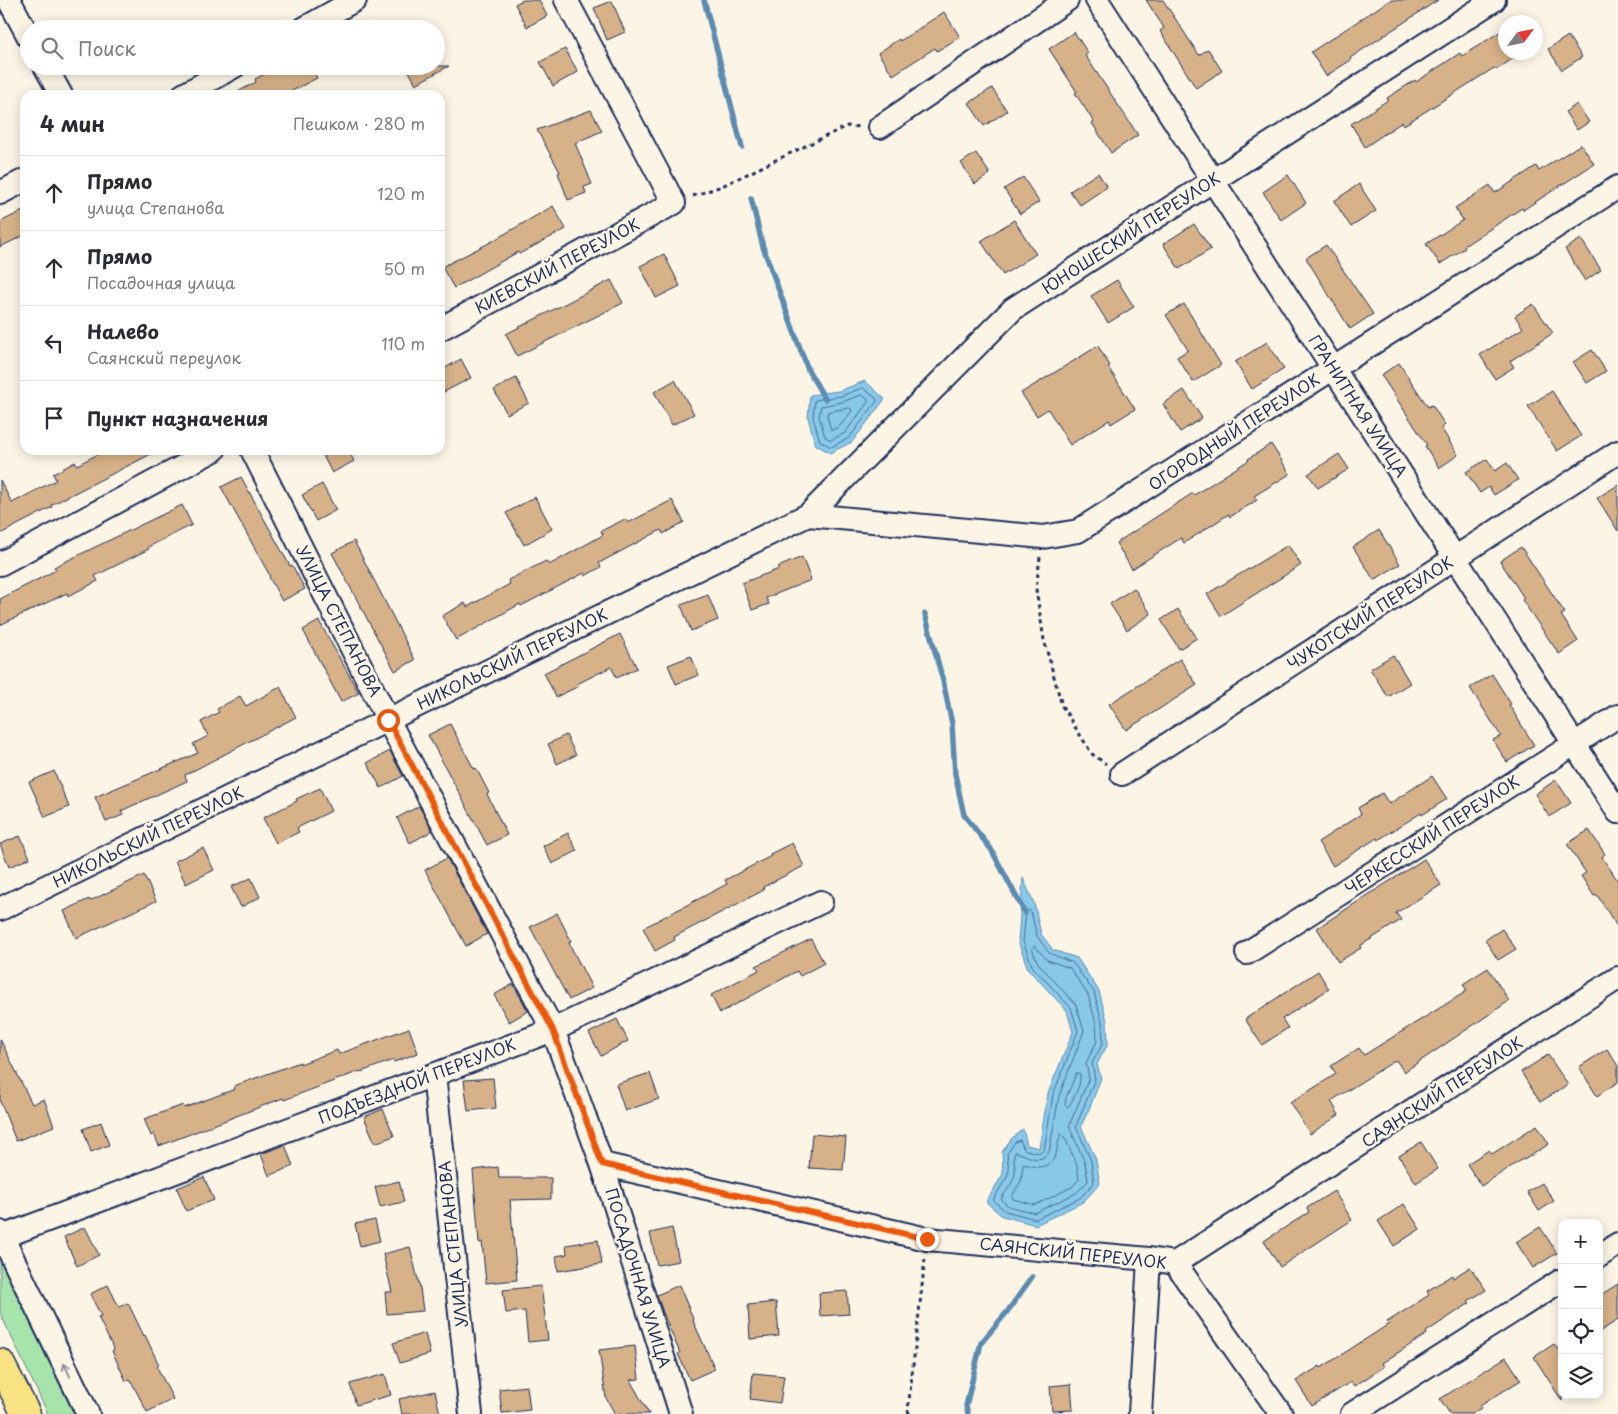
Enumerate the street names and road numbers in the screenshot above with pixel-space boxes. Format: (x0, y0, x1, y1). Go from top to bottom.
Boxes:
street label: ЮНОШЕСКИЙ ПЕРЕУЛОК (1037, 165, 1224, 299)
street label: КИЕВСКИЙ ПЕРЕУЛОК (470, 211, 643, 319)
street label: ГРАНИТНАЯ УЛИЦА (1304, 329, 1414, 481)
street label: ОГОРОДНЫЙ ПЕРЕУЛОК (1143, 367, 1324, 496)
street label: УЛИЦА СТЕПАНОВА (291, 541, 389, 701)
street label: ЧУКОТСКИЙ ПЕРЕУЛОК (1282, 549, 1457, 675)
street label: НИКОЛЬСКИЙ ПЕРЕУЛОК (412, 601, 611, 715)
street label: ЧЕРКЕССКИЙ ПЕРЕУЛОК (1339, 769, 1523, 900)
street label: НИКОЛЬСКИЙ ПЕРЕУЛОК (48, 779, 247, 893)
street label: САЯНСКИЙ ПЕРЕУЛОК (1356, 1030, 1527, 1152)
street label: ПОДЪЕЗДНОЙ ПЕРЕУЛОК (314, 1031, 519, 1129)
street label: УЛИЦА СТЕПАНОВА (431, 1159, 473, 1328)
street label: ПОСАДОЧНАЯ УЛИЦА (600, 1185, 678, 1371)
street label: САЯНСКИЙ ПЕРЕУЛОК (978, 1230, 1168, 1274)

